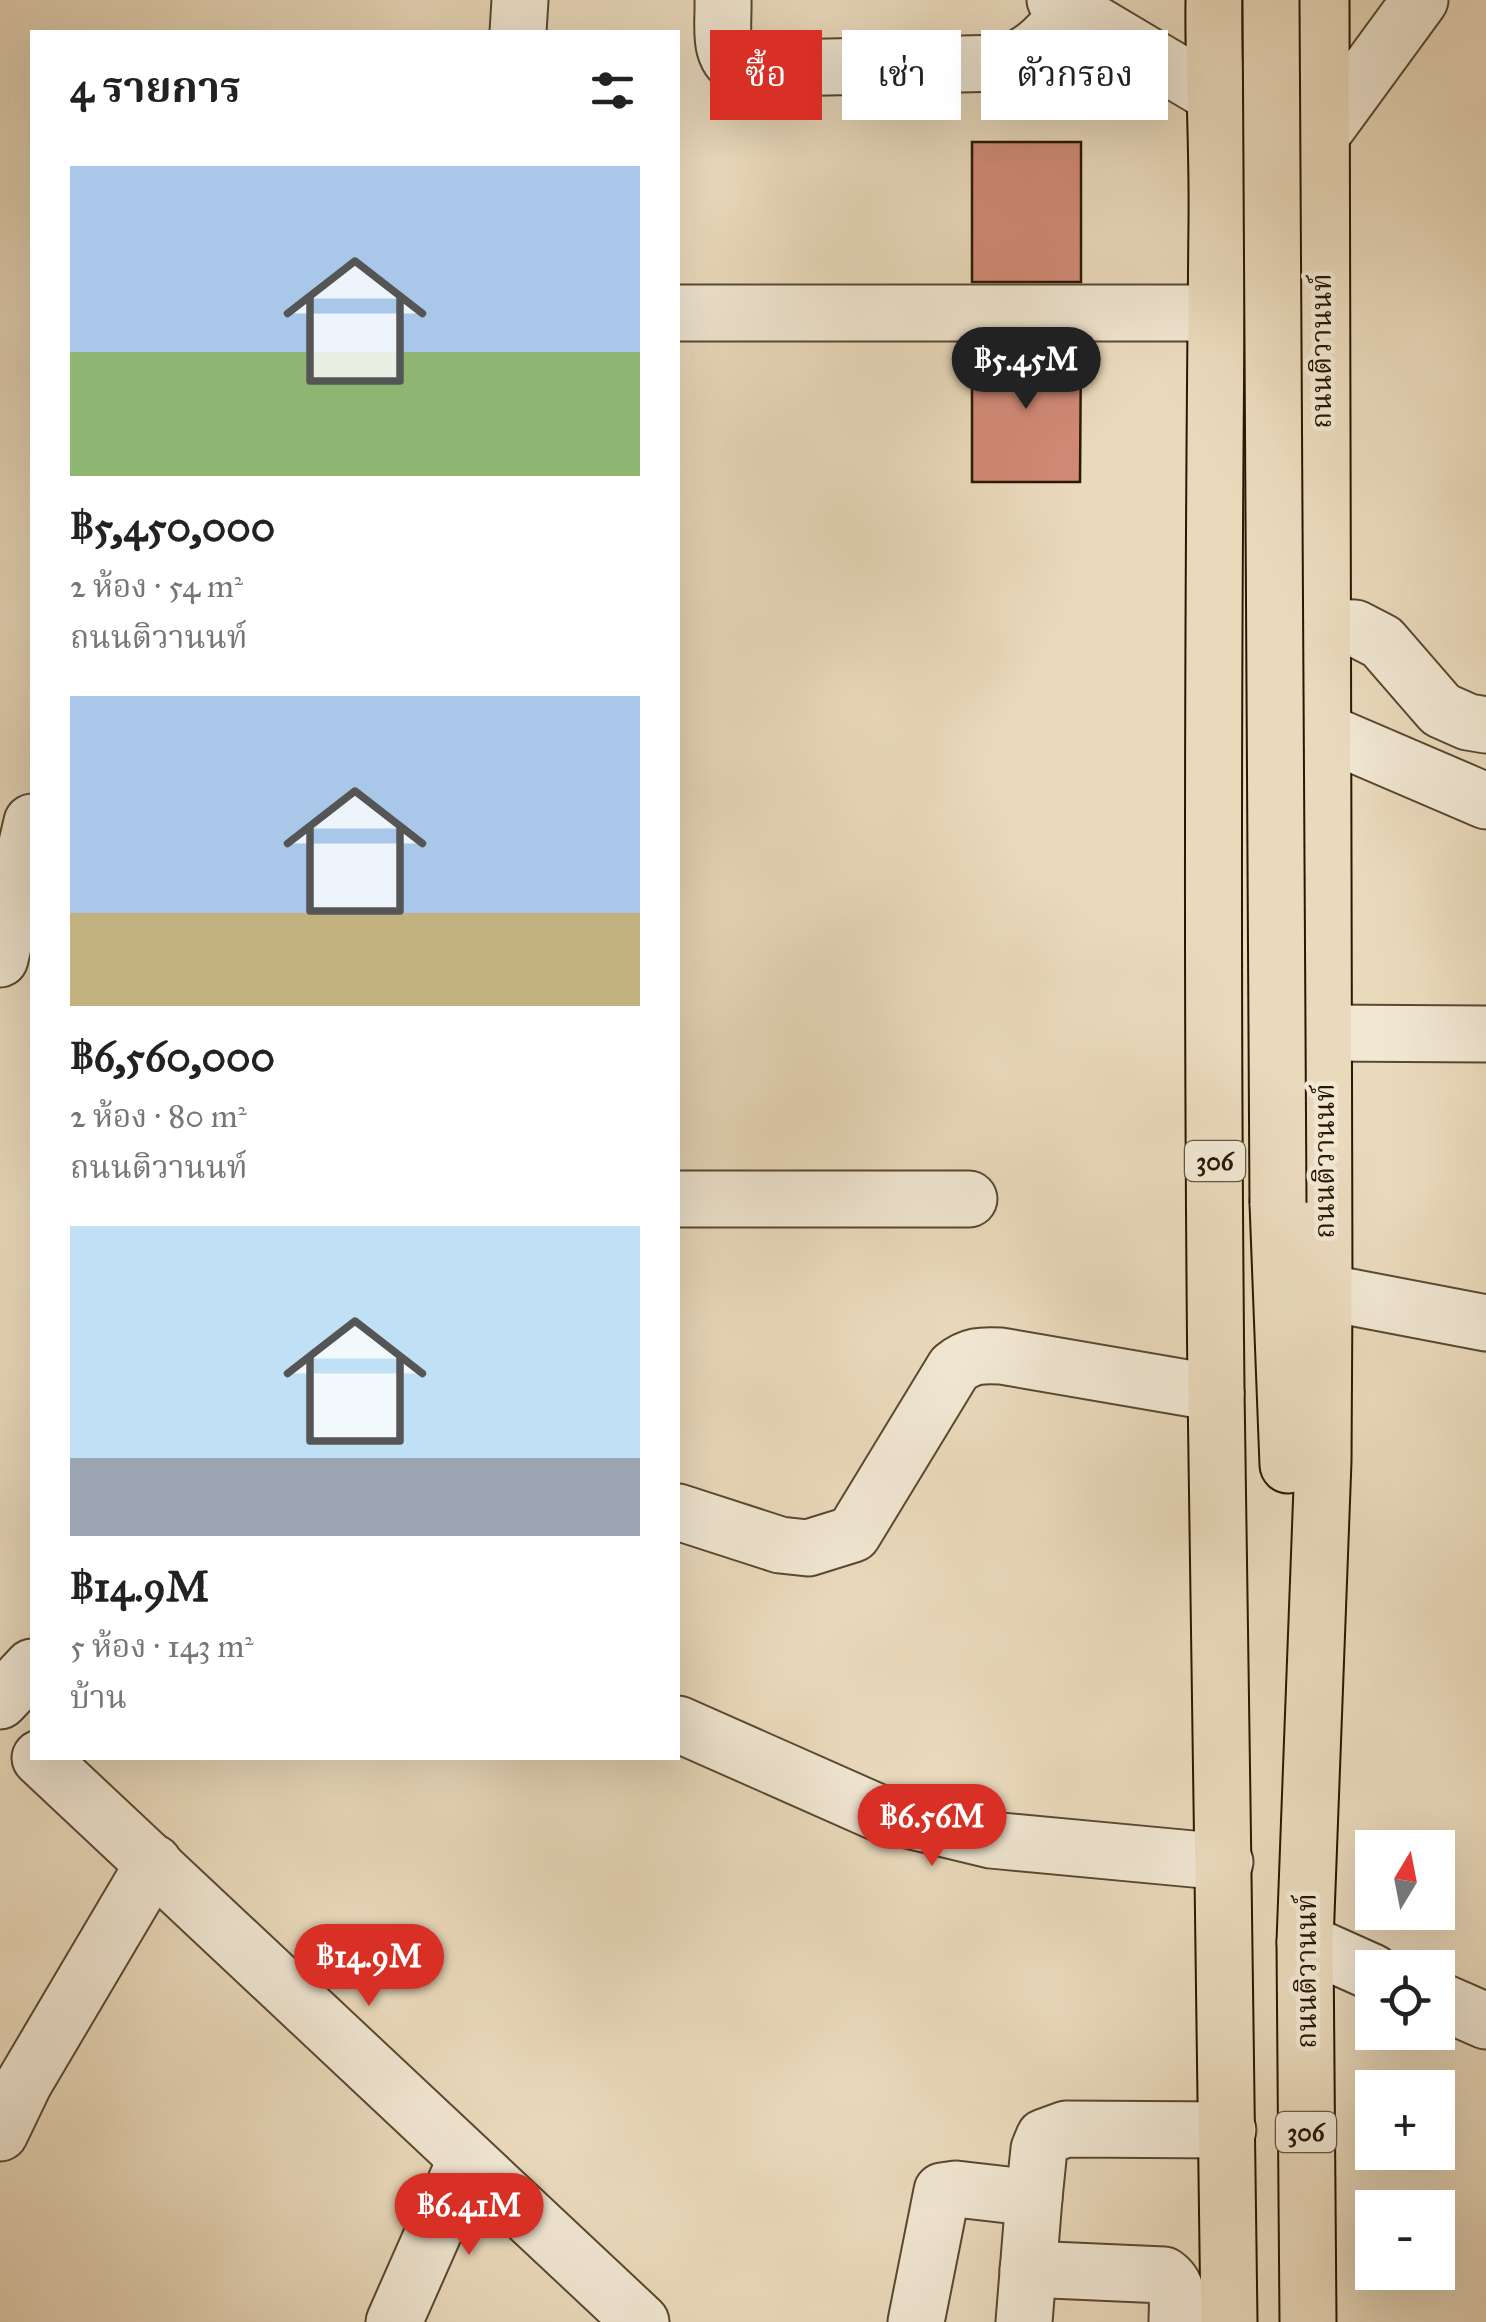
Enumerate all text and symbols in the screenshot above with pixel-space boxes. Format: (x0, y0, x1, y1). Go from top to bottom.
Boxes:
chip: ซื้อ (710, 30, 822, 120)
chip: เช่า (842, 30, 961, 120)
chip: ตัวกรอง (981, 30, 1168, 120)
text: 4 รายการ (70, 62, 241, 114)
icon: filters (585, 63, 640, 118)
icon: home (265, 231, 445, 411)
street label: ถนนติวานนท์ (1304, 273, 1339, 429)
pin: ฿5.45M (945, 327, 1107, 412)
text: ฿5.45M (974, 340, 1078, 379)
text: ฿5,450,000 (70, 501, 275, 553)
text: 2 ห้อง · 54 m² (70, 567, 243, 606)
text: ถนนติวานนท์ (70, 618, 248, 657)
icon: home (265, 761, 445, 941)
text: ฿6,560,000 (70, 1031, 275, 1083)
street label: ถนนติวานนท์ (1307, 1083, 1342, 1239)
text: 2 ห้อง · 80 m² (70, 1097, 247, 1136)
road number: 306 (1185, 1141, 1245, 1181)
text: ถนนติวานนท์ (70, 1148, 248, 1187)
icon: home (265, 1291, 445, 1471)
text: ฿14.9M (70, 1561, 209, 1613)
text: 5 ห้อง · 143 m² (70, 1627, 254, 1666)
text: บ้าน (70, 1678, 127, 1717)
pin: ฿6.56M (851, 1784, 1013, 1869)
text: ฿6.56M (880, 1797, 984, 1836)
north arrow (1355, 1830, 1455, 1930)
map controls (1355, 1830, 1455, 2290)
street label: ถนนติวานนท์ (1289, 1893, 1324, 2049)
pin: ฿14.9M (288, 1924, 450, 2009)
text: ฿14.9M (316, 1937, 422, 1976)
button: locate (1355, 1950, 1455, 2050)
button: + (1355, 2070, 1455, 2170)
road number: 306 (1276, 2112, 1336, 2152)
pin: ฿6.41M (388, 2173, 550, 2258)
text: ฿6.41M (417, 2186, 521, 2225)
button: − (1355, 2190, 1455, 2290)

